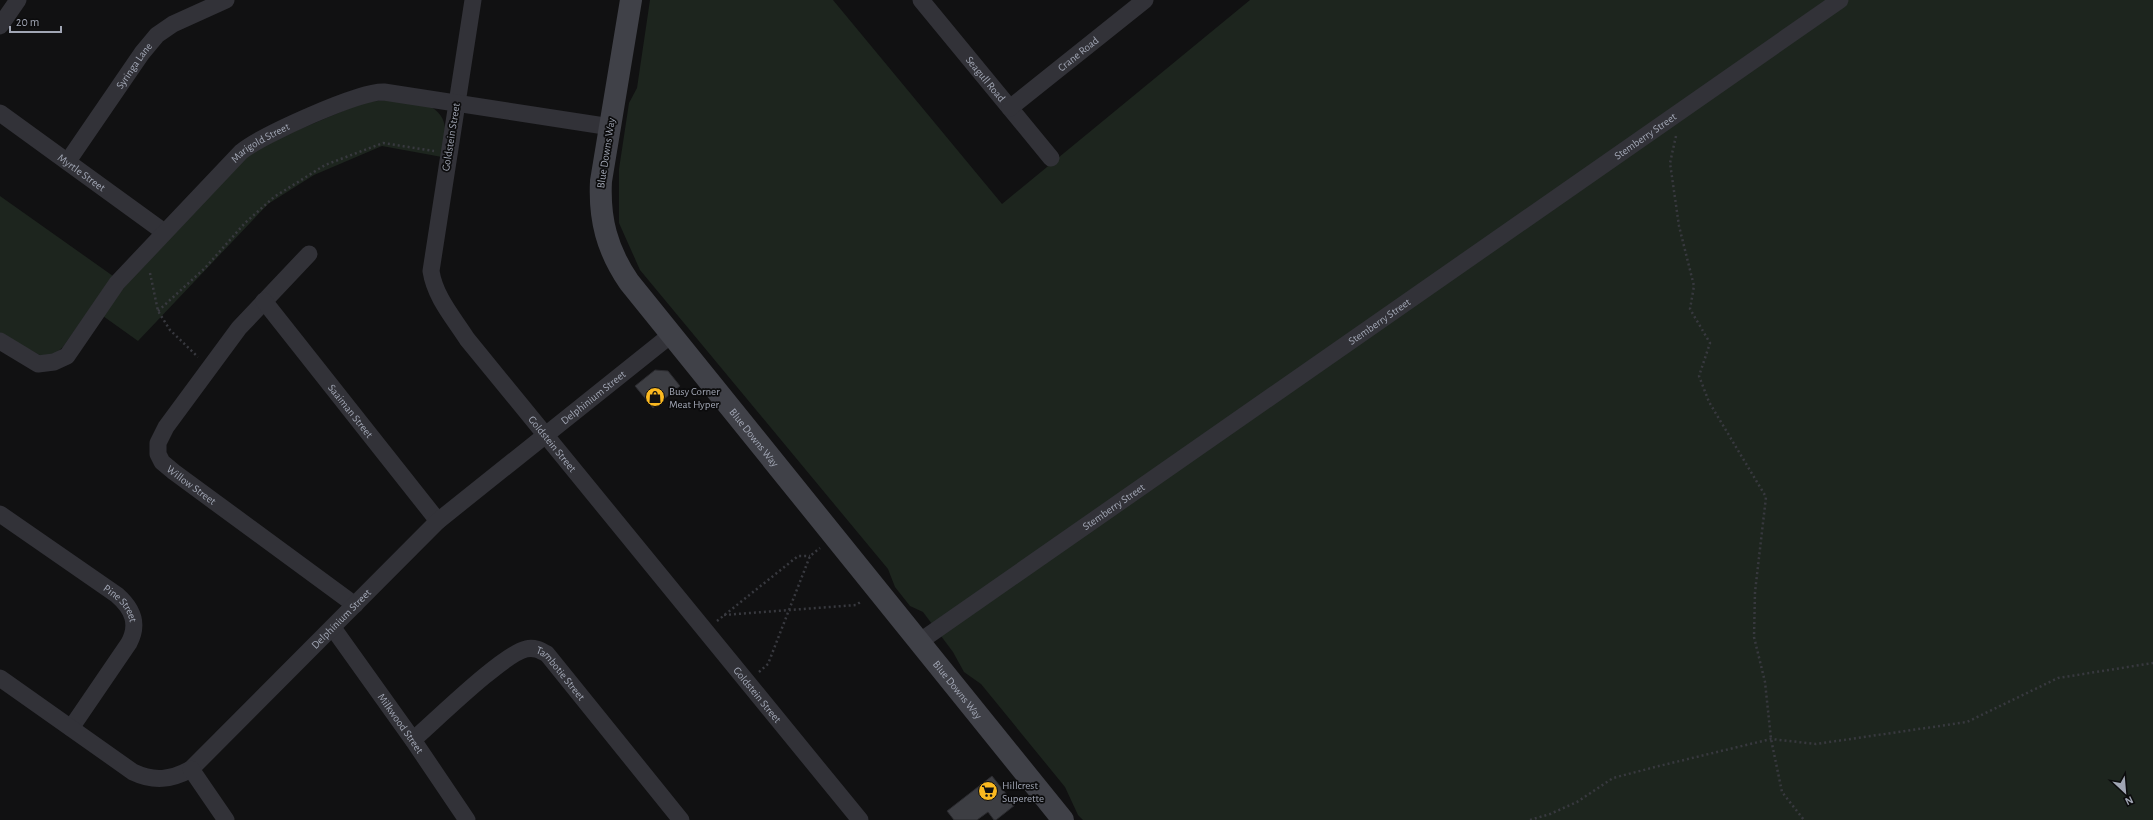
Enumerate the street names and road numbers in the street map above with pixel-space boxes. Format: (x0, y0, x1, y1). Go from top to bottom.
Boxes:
street label: Crane Road (1056, 34, 1101, 73)
street label: Syringa Lane (114, 40, 154, 91)
street label: Seagull Road (964, 54, 1008, 104)
street label: Goldstein Street (440, 102, 462, 172)
street label: Stemberry Street (1612, 110, 1678, 161)
street label: Blue Downs Way (595, 117, 617, 189)
street label: Marigold Street (229, 120, 291, 165)
street label: Myrtle Street (56, 151, 108, 193)
street label: Stemberry Street (1346, 296, 1413, 347)
street label: Delphinium Street (559, 368, 628, 426)
street label: Saaiman Street (326, 382, 376, 440)
street label: Blue Downs Way (728, 406, 781, 469)
street label: Goldstein Street (526, 414, 579, 474)
street label: Willow Street (165, 463, 219, 507)
street label: Stemberry Street (1080, 481, 1147, 532)
street label: Pine Street (102, 582, 139, 623)
street label: Delphinium Street (309, 586, 373, 651)
street label: Tambotie Street (535, 644, 588, 702)
street label: Blue Downs Way (931, 658, 985, 721)
street label: Goldstein Street (731, 664, 784, 725)
street label: Milkwood Street (376, 691, 426, 756)

